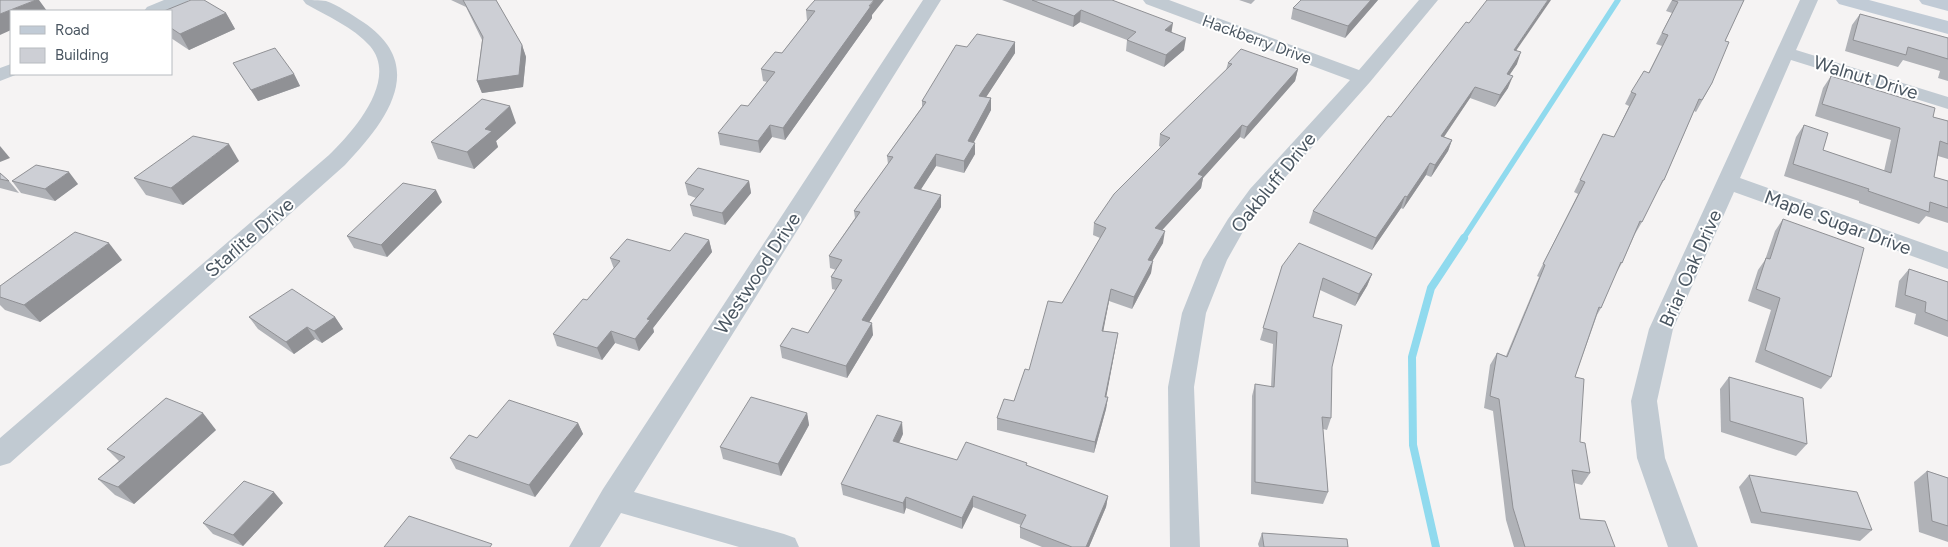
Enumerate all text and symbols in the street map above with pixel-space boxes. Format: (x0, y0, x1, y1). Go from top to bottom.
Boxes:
legend (10, 10, 172, 75)
street label: Hackberry Drive (1200, 11, 1314, 68)
text: Road (55, 21, 90, 39)
text: Building (55, 46, 109, 64)
street label: Walnut Drive (1811, 51, 1921, 104)
street label: Oakbluff Drive (1226, 128, 1321, 237)
street label: Maple Sugar Drive (1761, 185, 1914, 260)
street label: Starlite Drive (200, 193, 298, 282)
street label: Briar Oak Drive (1654, 206, 1726, 330)
street label: Westwood Drive (710, 208, 805, 338)

